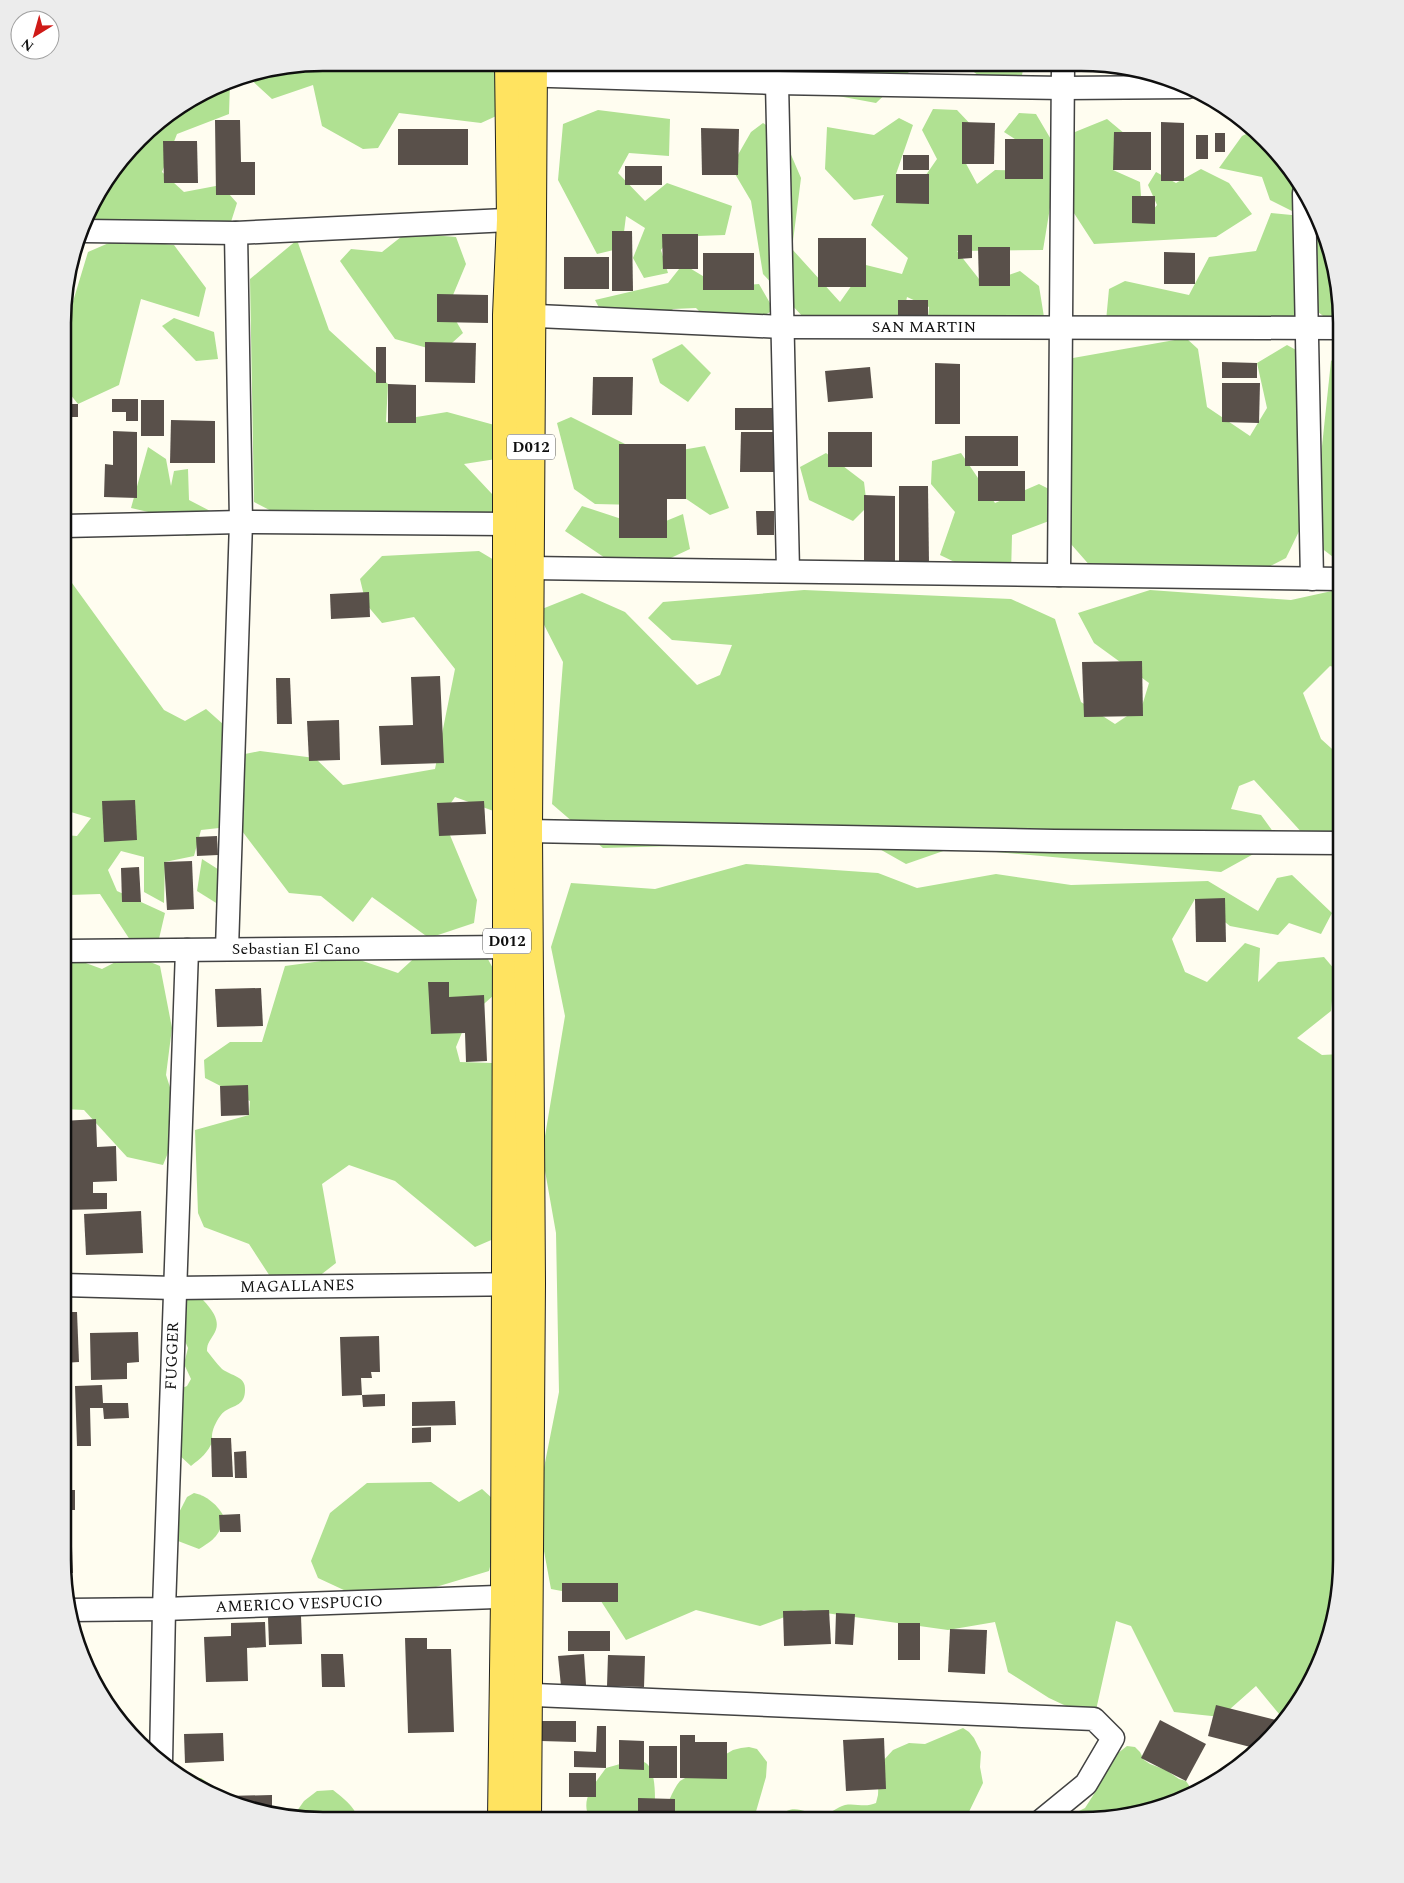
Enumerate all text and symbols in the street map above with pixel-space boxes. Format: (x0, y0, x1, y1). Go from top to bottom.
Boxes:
north arrow (10, 10, 60, 60)
text: N (17, 33, 38, 57)
street label: SAN MARTIN (872, 315, 976, 339)
road number: D012 (507, 434, 555, 460)
road number: D012 (483, 928, 531, 954)
street label: Sebastian El Cano (232, 937, 360, 961)
street label: MAGALLANES (240, 1273, 354, 1299)
street label: FUGGER (159, 1321, 185, 1390)
street label: AMERICO VESPUCIO (215, 1589, 383, 1619)

